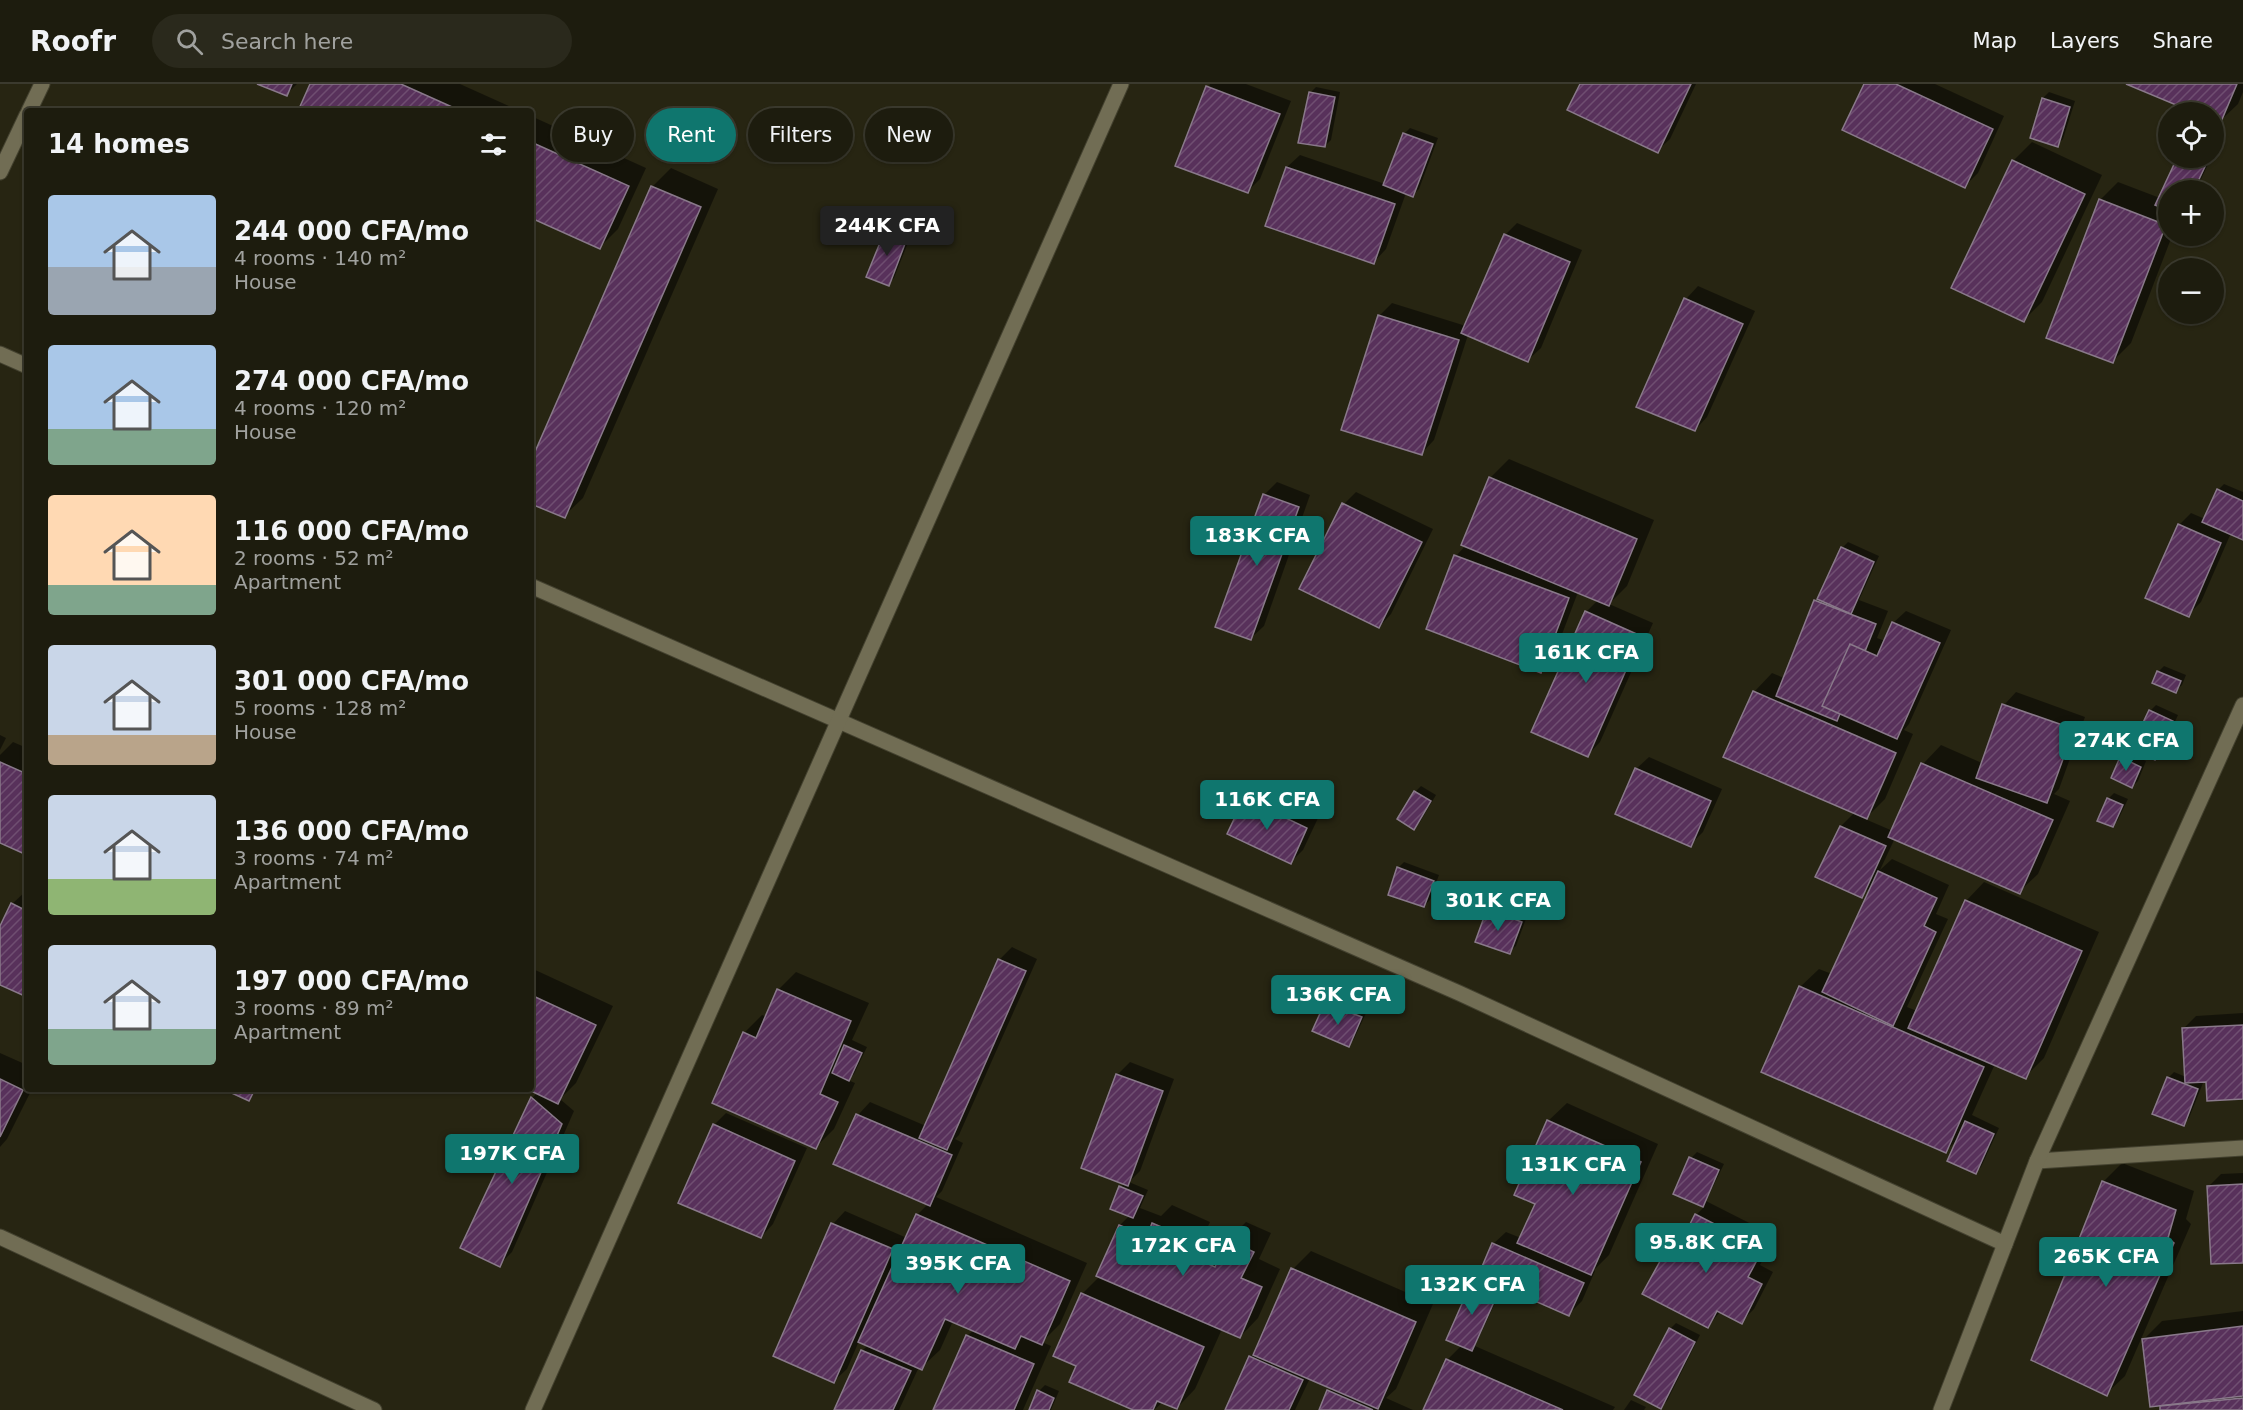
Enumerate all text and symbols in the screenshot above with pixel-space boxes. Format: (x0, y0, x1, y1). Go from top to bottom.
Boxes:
search box (152, 14, 572, 68)
text: Roofr (30, 25, 116, 58)
icon: search (173, 25, 206, 58)
text: Search here (221, 29, 353, 54)
text: Map (1973, 29, 2017, 53)
text: Layers (2050, 29, 2119, 53)
text: Share (2152, 29, 2213, 53)
map controls (2158, 102, 2224, 324)
button: locate (2158, 102, 2224, 168)
chip: Buy (552, 108, 634, 162)
chip: Rent (646, 108, 736, 162)
chip: Filters (748, 108, 853, 162)
chip: New (865, 108, 953, 162)
icon: filters (477, 128, 510, 161)
text: 14 homes (48, 129, 190, 159)
button: + (2158, 180, 2224, 246)
pin: 244K CFA (825, 206, 949, 257)
text: 244K CFA (834, 213, 940, 237)
text: 244 000 CFA/mo (234, 216, 469, 246)
icon: home (96, 219, 168, 291)
text: 4 rooms · 140 m² (234, 246, 406, 270)
button: − (2158, 258, 2224, 324)
text: House (234, 270, 297, 294)
text: 274 000 CFA/mo (234, 366, 469, 396)
icon: home (96, 369, 168, 441)
text: 4 rooms · 120 m² (234, 396, 406, 420)
text: House (234, 420, 297, 444)
text: 116 000 CFA/mo (234, 516, 469, 546)
pin: 183K CFA (1195, 516, 1319, 567)
icon: home (96, 519, 168, 591)
text: 183K CFA (1204, 523, 1310, 547)
text: 2 rooms · 52 m² (234, 546, 394, 570)
text: Apartment (234, 570, 341, 594)
pin: 161K CFA (1524, 633, 1648, 684)
text: 161K CFA (1533, 640, 1639, 664)
text: 301 000 CFA/mo (234, 666, 469, 696)
icon: home (96, 669, 168, 741)
text: 5 rooms · 128 m² (234, 696, 406, 720)
text: House (234, 720, 297, 744)
pin: 274K CFA (2064, 721, 2188, 772)
text: 274K CFA (2073, 728, 2179, 752)
pin: 116K CFA (1205, 780, 1329, 831)
text: 116K CFA (1214, 787, 1320, 811)
text: 136 000 CFA/mo (234, 816, 469, 846)
icon: home (96, 819, 168, 891)
text: 3 rooms · 74 m² (234, 846, 394, 870)
text: Apartment (234, 870, 341, 894)
pin: 301K CFA (1436, 881, 1560, 932)
text: 301K CFA (1445, 888, 1551, 912)
text: 197 000 CFA/mo (234, 966, 469, 996)
icon: home (96, 969, 168, 1041)
pin: 136K CFA (1276, 975, 1400, 1026)
text: 136K CFA (1285, 982, 1391, 1006)
text: 3 rooms · 89 m² (234, 996, 394, 1020)
text: Apartment (234, 1020, 341, 1044)
pin: 197K CFA (450, 1134, 574, 1185)
text: 197K CFA (459, 1141, 565, 1165)
pin: 131K CFA (1511, 1145, 1635, 1196)
text: 131K CFA (1520, 1152, 1626, 1176)
pin: 95.8K CFA (1637, 1223, 1775, 1274)
pin: 172K CFA (1121, 1226, 1245, 1277)
text: 95.8K CFA (1649, 1230, 1763, 1254)
text: 172K CFA (1130, 1233, 1236, 1257)
pin: 265K CFA (2044, 1237, 2168, 1288)
pin: 395K CFA (896, 1244, 1020, 1295)
text: 265K CFA (2053, 1244, 2159, 1268)
text: 395K CFA (905, 1251, 1011, 1275)
pin: 132K CFA (1410, 1265, 1534, 1316)
text: 132K CFA (1419, 1272, 1525, 1296)

